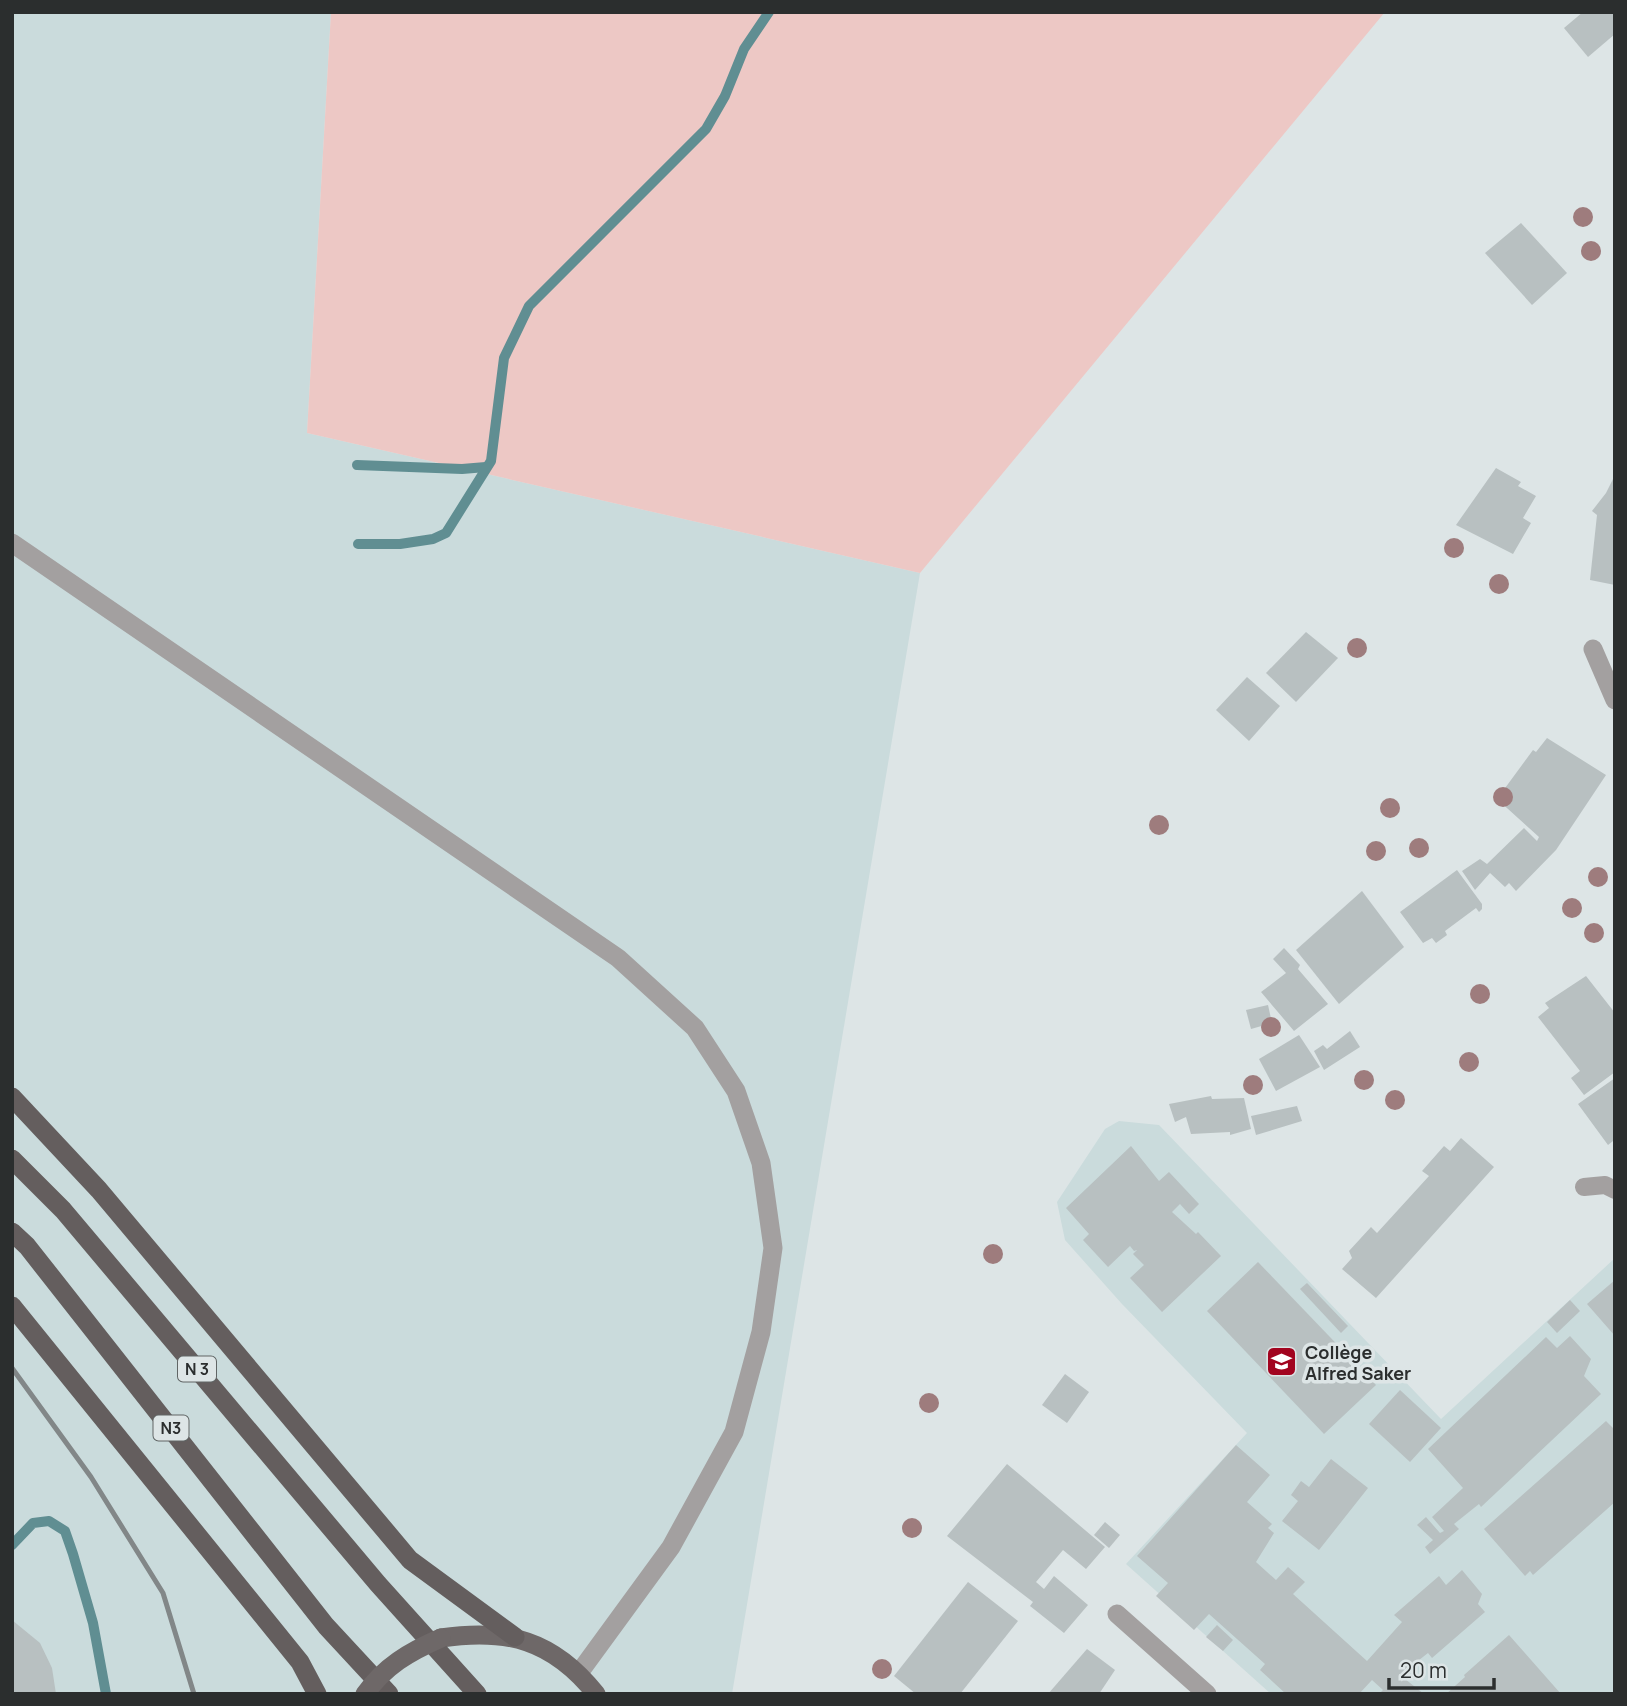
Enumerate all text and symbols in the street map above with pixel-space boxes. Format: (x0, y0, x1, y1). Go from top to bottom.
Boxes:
place label: Collège Alfred Saker (1305, 1340, 1411, 1385)
school or university icon: Collège Alfred Saker (1265, 1345, 1299, 1379)
road number: N 3 (178, 1357, 216, 1382)
road number: N3 (154, 1416, 188, 1440)
scale bar (1389, 1646, 1494, 1690)
text: 20 m (1400, 1656, 1447, 1684)

